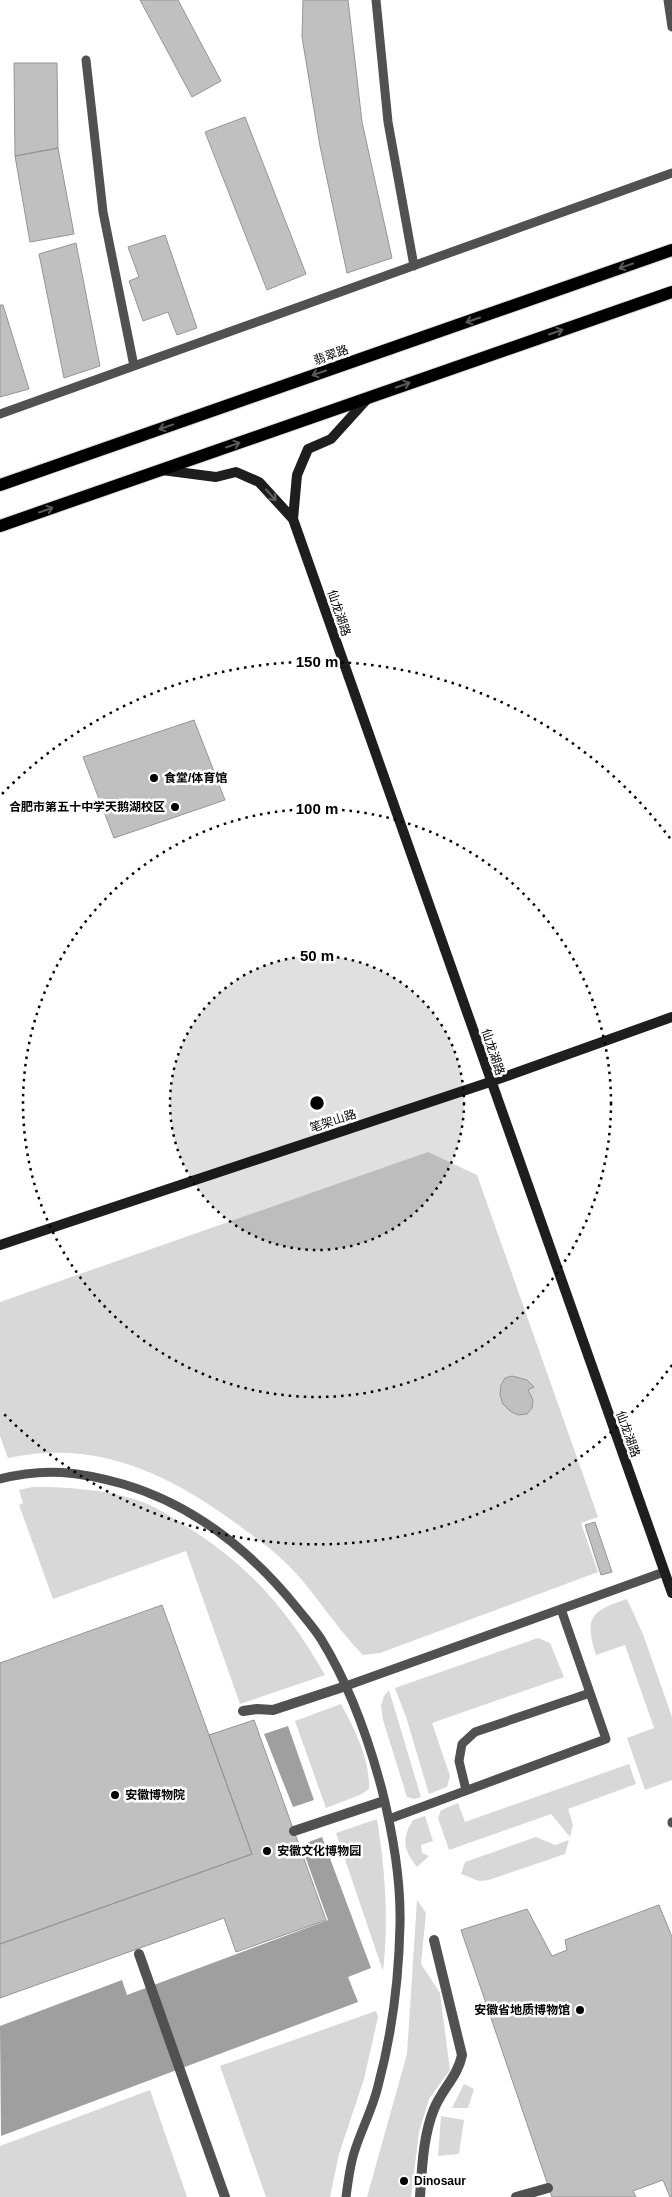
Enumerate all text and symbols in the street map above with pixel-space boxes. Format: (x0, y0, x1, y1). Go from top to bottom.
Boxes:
one-way arrow (619, 262, 634, 271)
one-way arrow (465, 316, 481, 325)
one-way arrow (548, 327, 563, 336)
street label: 翡翠路 (312, 343, 350, 367)
one-way arrow (311, 369, 327, 379)
one-way arrow (394, 380, 410, 390)
one-way arrow (159, 423, 174, 432)
one-way arrow (224, 440, 240, 449)
one-way arrow (265, 488, 277, 501)
one-way arrow (38, 505, 53, 514)
street label: 仙龙湖路 (325, 588, 353, 638)
text: 150 m (296, 653, 338, 670)
place label: 食堂/体育馆 (164, 771, 227, 785)
marker: 食堂/体育馆 (148, 772, 160, 784)
place label: 合肥市第五十中学天鹅湖校区 (9, 800, 165, 814)
text: 100 m (296, 800, 338, 817)
marker: 合肥市第五十中学天鹅湖校区 (169, 801, 181, 813)
text: 50 m (300, 947, 334, 964)
street label: 仙龙湖路 (479, 1027, 507, 1077)
centre of rings (308, 1094, 326, 1112)
street label: 笔架山路 (308, 1107, 358, 1135)
street label: 仙龙湖路 (613, 1409, 643, 1459)
place label: 安徽博物院 (125, 1788, 185, 1802)
marker: 安徽博物院 (109, 1789, 121, 1801)
place label: 安徽文化博物园 (277, 1844, 361, 1858)
marker: 安徽文化博物园 (261, 1845, 273, 1857)
place label: 安徽省地质博物馆 (474, 2003, 570, 2017)
marker: 安徽省地质博物馆 (574, 2004, 586, 2016)
place label: Dinosaur (414, 2174, 466, 2188)
marker: Dinosaur (398, 2175, 410, 2187)

